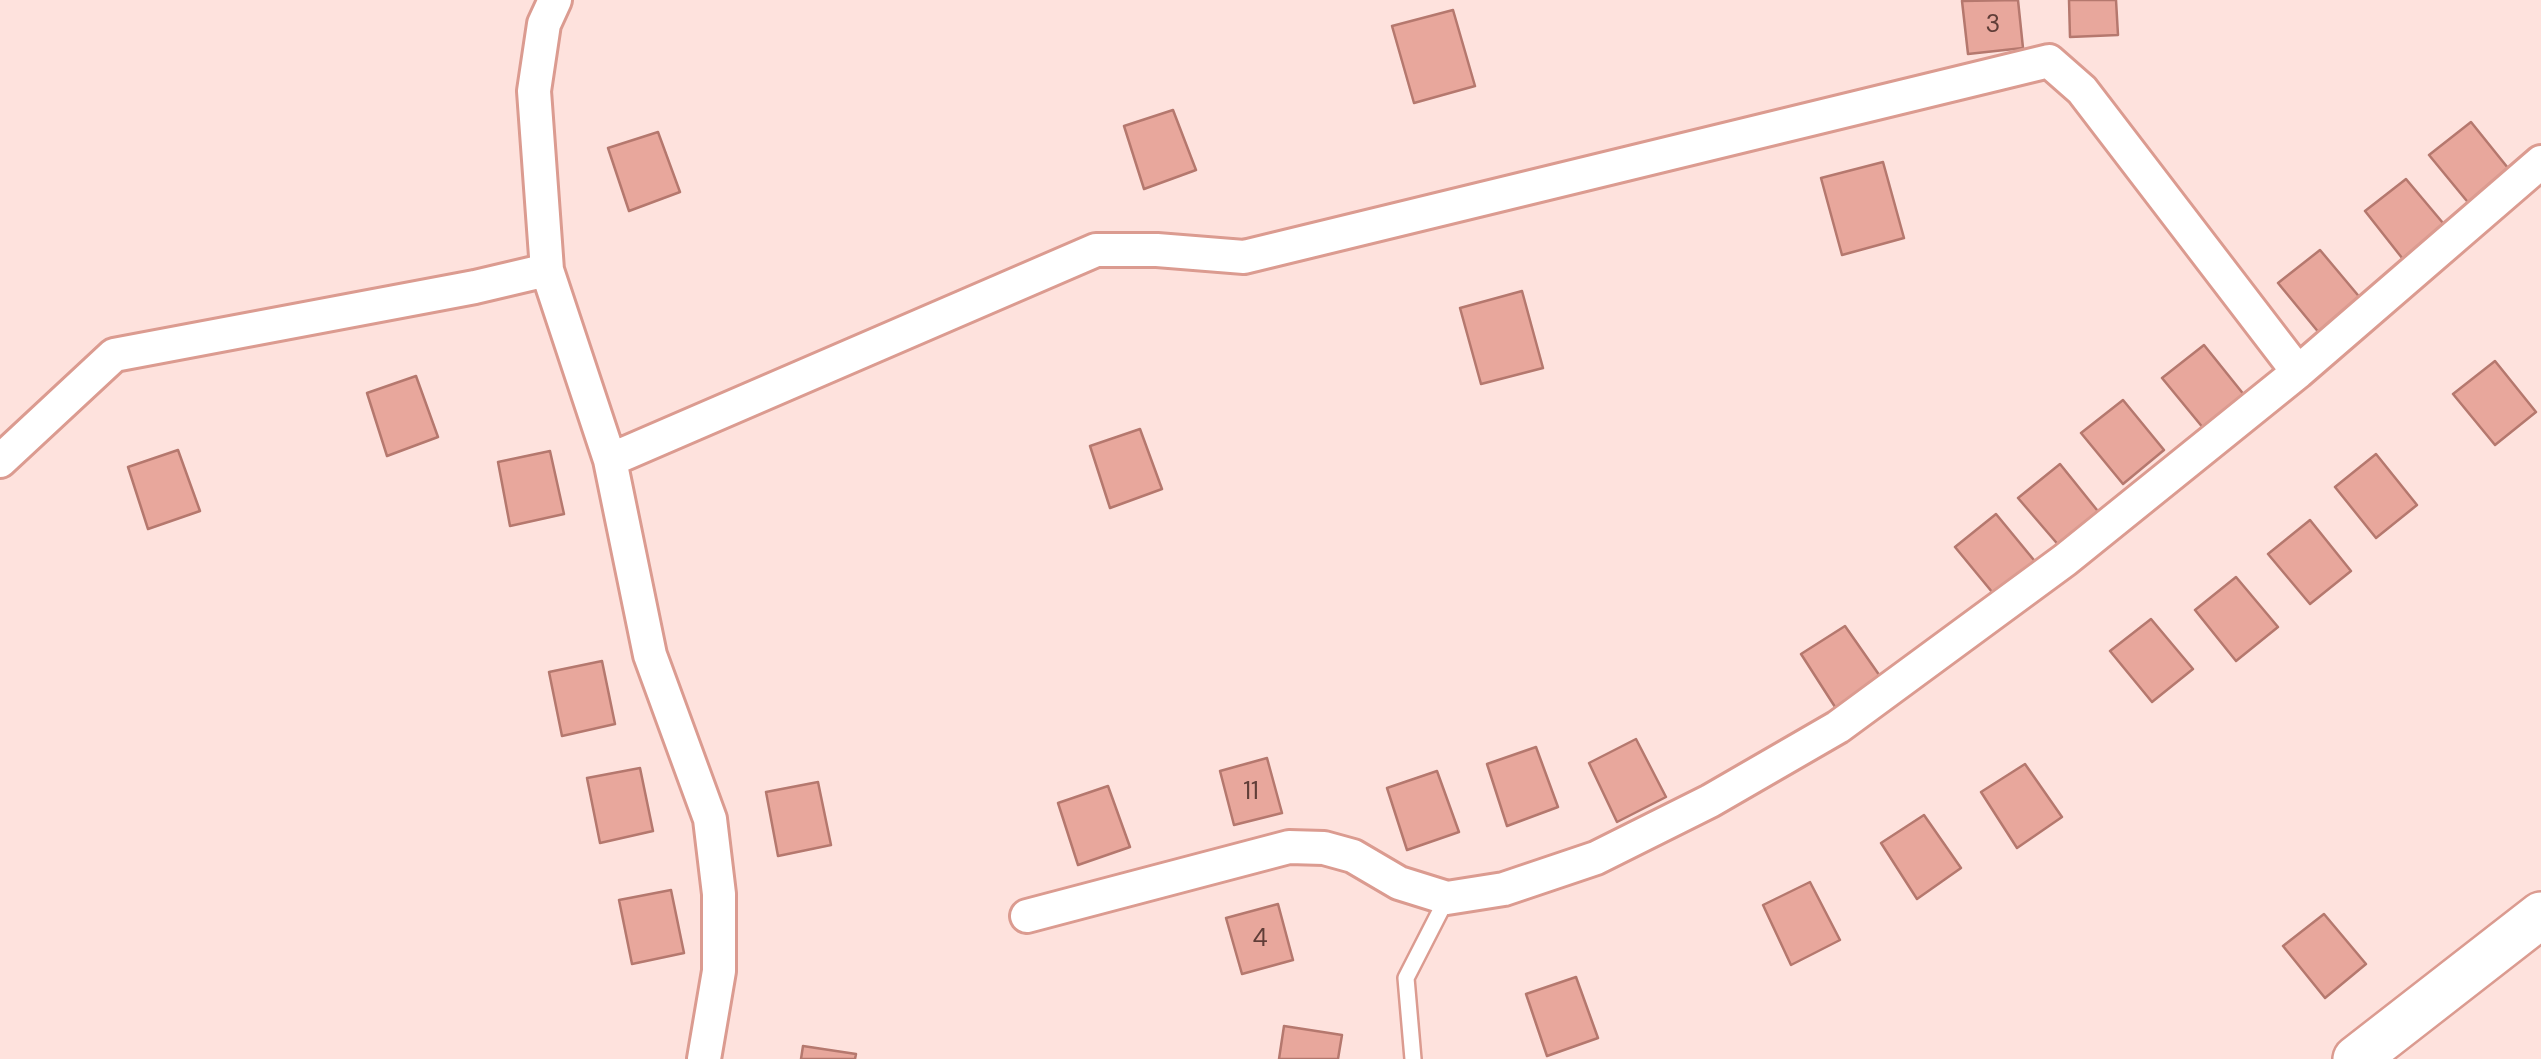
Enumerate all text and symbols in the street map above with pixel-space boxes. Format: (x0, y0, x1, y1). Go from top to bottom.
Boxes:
house number: 3 (1986, 10, 2000, 40)
house number: 11 (1243, 777, 1259, 807)
house number: 4 (1252, 924, 1268, 954)

